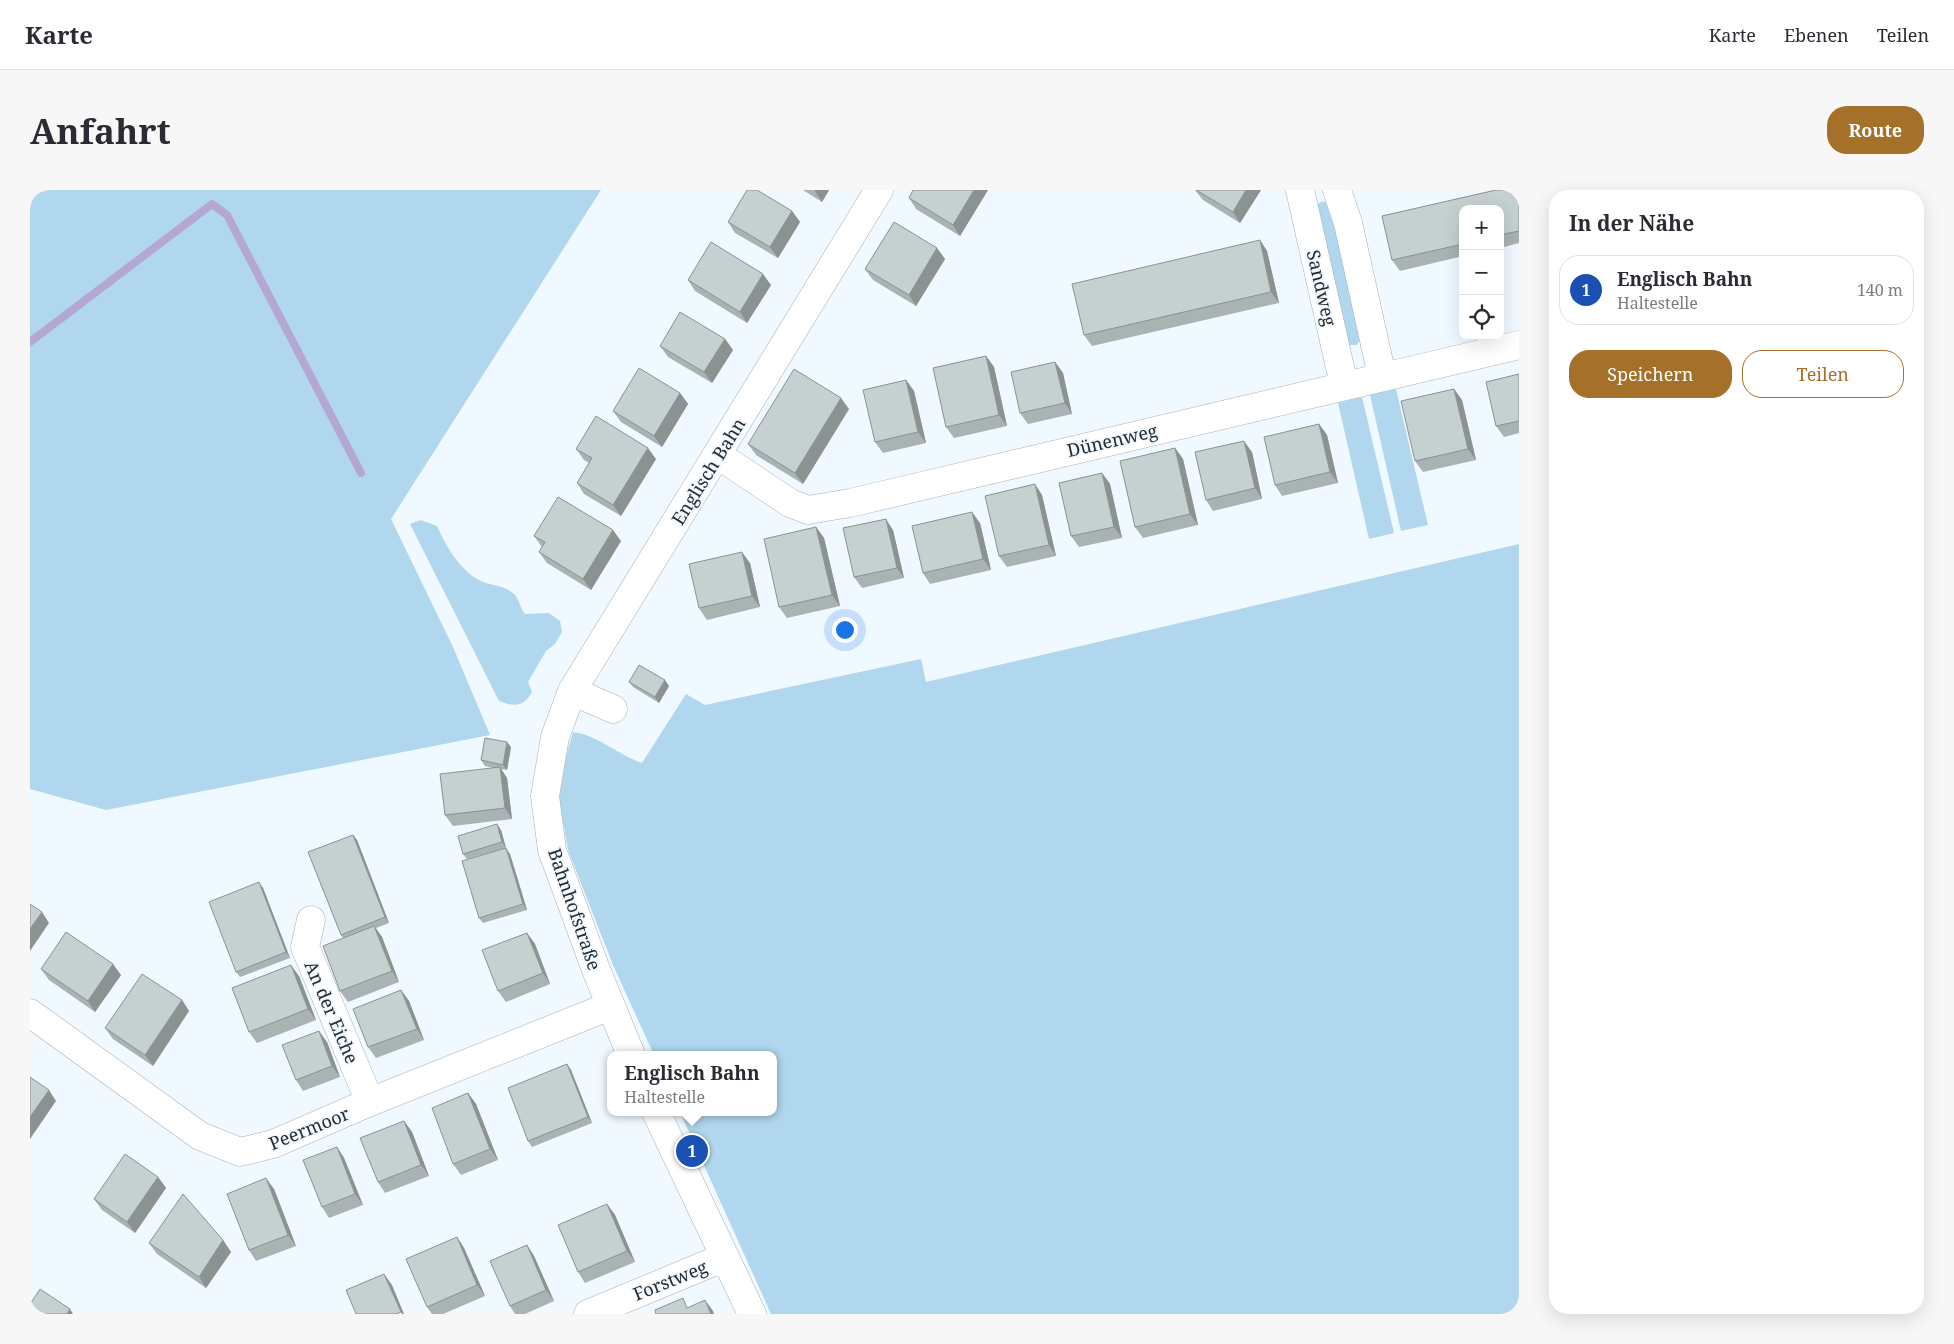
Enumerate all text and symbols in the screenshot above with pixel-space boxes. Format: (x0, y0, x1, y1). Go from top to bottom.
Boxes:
text: Karte (25, 18, 93, 51)
text: Karte (1709, 23, 1756, 47)
text: Ebenen (1784, 23, 1849, 47)
text: Teilen (1877, 23, 1929, 47)
button: Route (1827, 106, 1924, 154)
text: Anfahrt (30, 107, 171, 154)
map controls (1459, 205, 1504, 340)
button: + (1459, 205, 1504, 250)
text: In der Nähe (1569, 209, 1694, 237)
street label: Sandweg (1302, 248, 1342, 329)
button: − (1459, 250, 1504, 295)
text: Englisch Bahn (1617, 266, 1752, 292)
text: 1 (1581, 279, 1591, 301)
text: 140 m (1857, 279, 1903, 301)
text: Haltestelle (1617, 292, 1698, 314)
button: locate (1459, 295, 1504, 340)
button: Speichern (1569, 350, 1732, 398)
button: Teilen (1742, 350, 1904, 398)
street label: Englisch Bahn (666, 413, 751, 529)
street label: Dünenweg (1064, 418, 1160, 462)
your location (832, 617, 858, 643)
street label: Bahnhofstraße (543, 845, 607, 973)
street label: An der Eiche (300, 957, 364, 1067)
popup (607, 1051, 777, 1116)
text: Englisch Bahn (624, 1060, 760, 1086)
text: Haltestelle (624, 1086, 705, 1108)
street label: Peermoor (265, 1101, 353, 1155)
pin: 1 (676, 1132, 708, 1170)
street label: Forstweg (629, 1254, 711, 1306)

